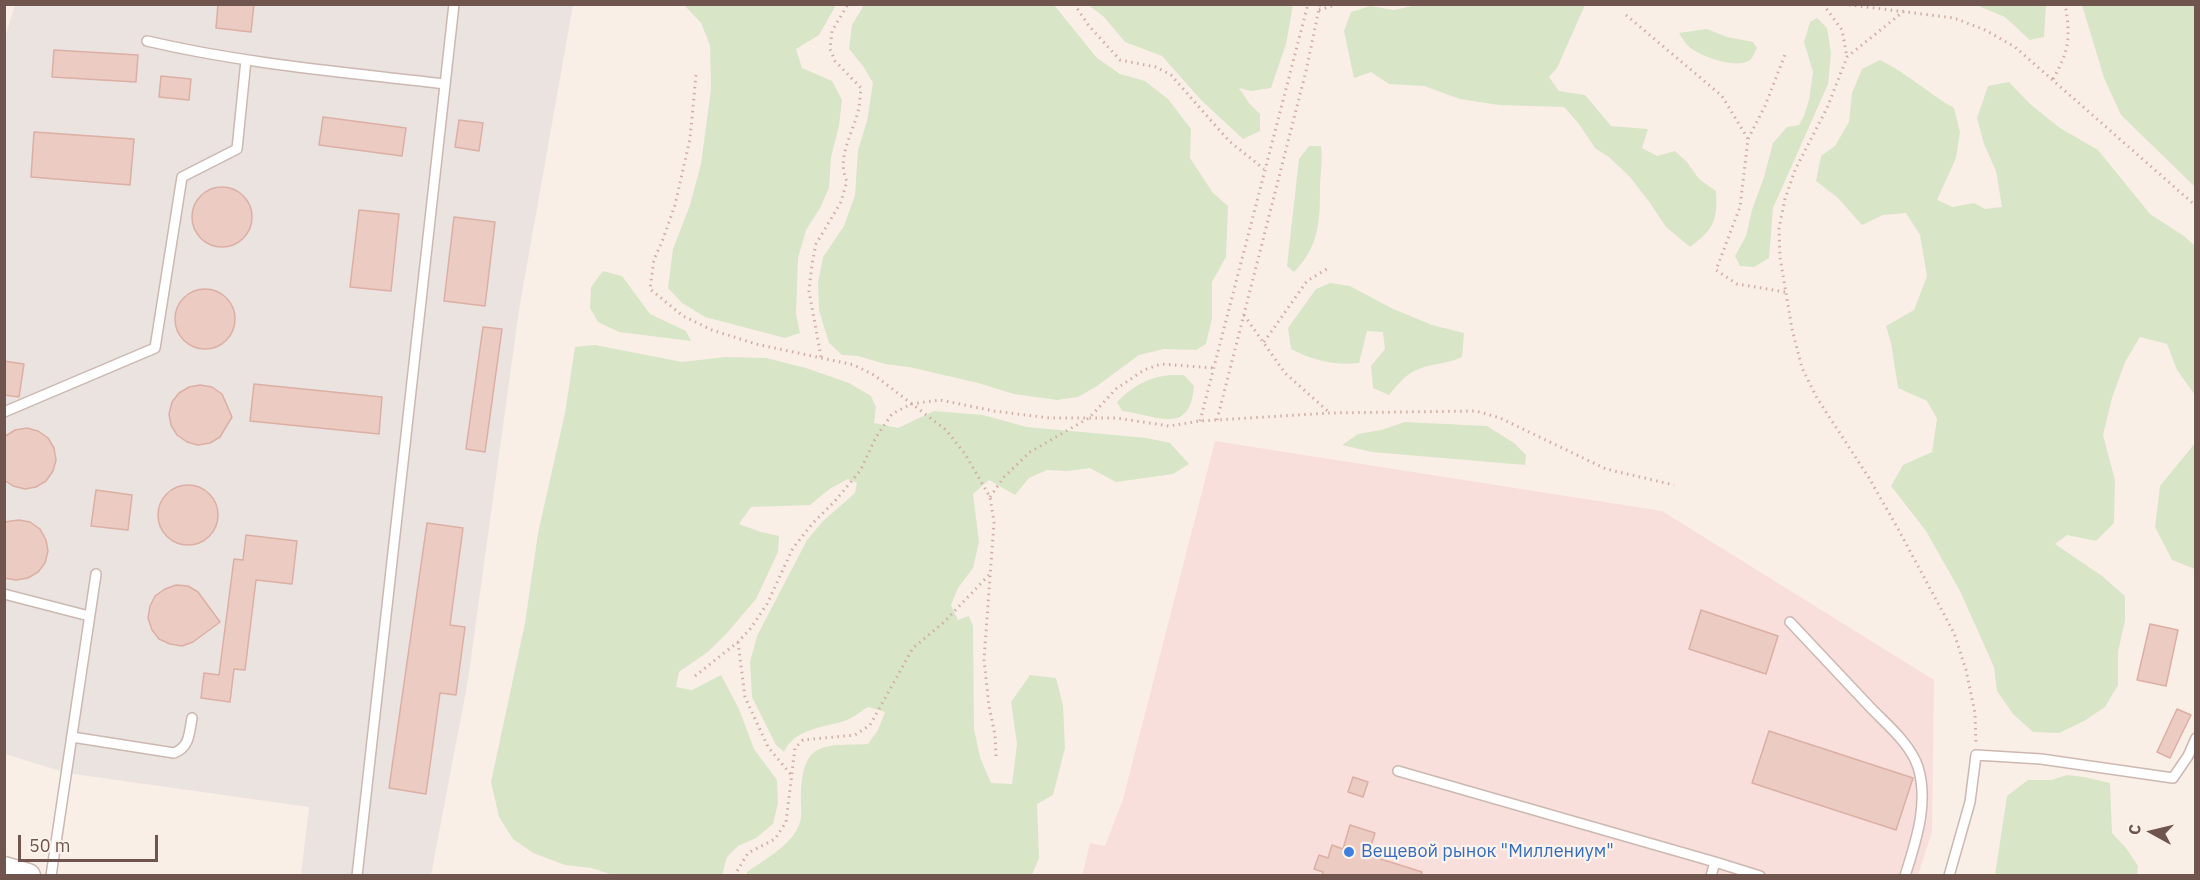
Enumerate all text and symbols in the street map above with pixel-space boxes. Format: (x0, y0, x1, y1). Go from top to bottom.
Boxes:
north arrow (2122, 802, 2182, 862)
scale bar (21, 823, 160, 861)
text: С (2124, 823, 2145, 836)
text: 50 m (29, 834, 71, 857)
place label: Вещевой рынок "Миллениум" (1361, 841, 1614, 863)
marker: Вещевой рынок "Миллениум" (1342, 845, 1356, 859)

